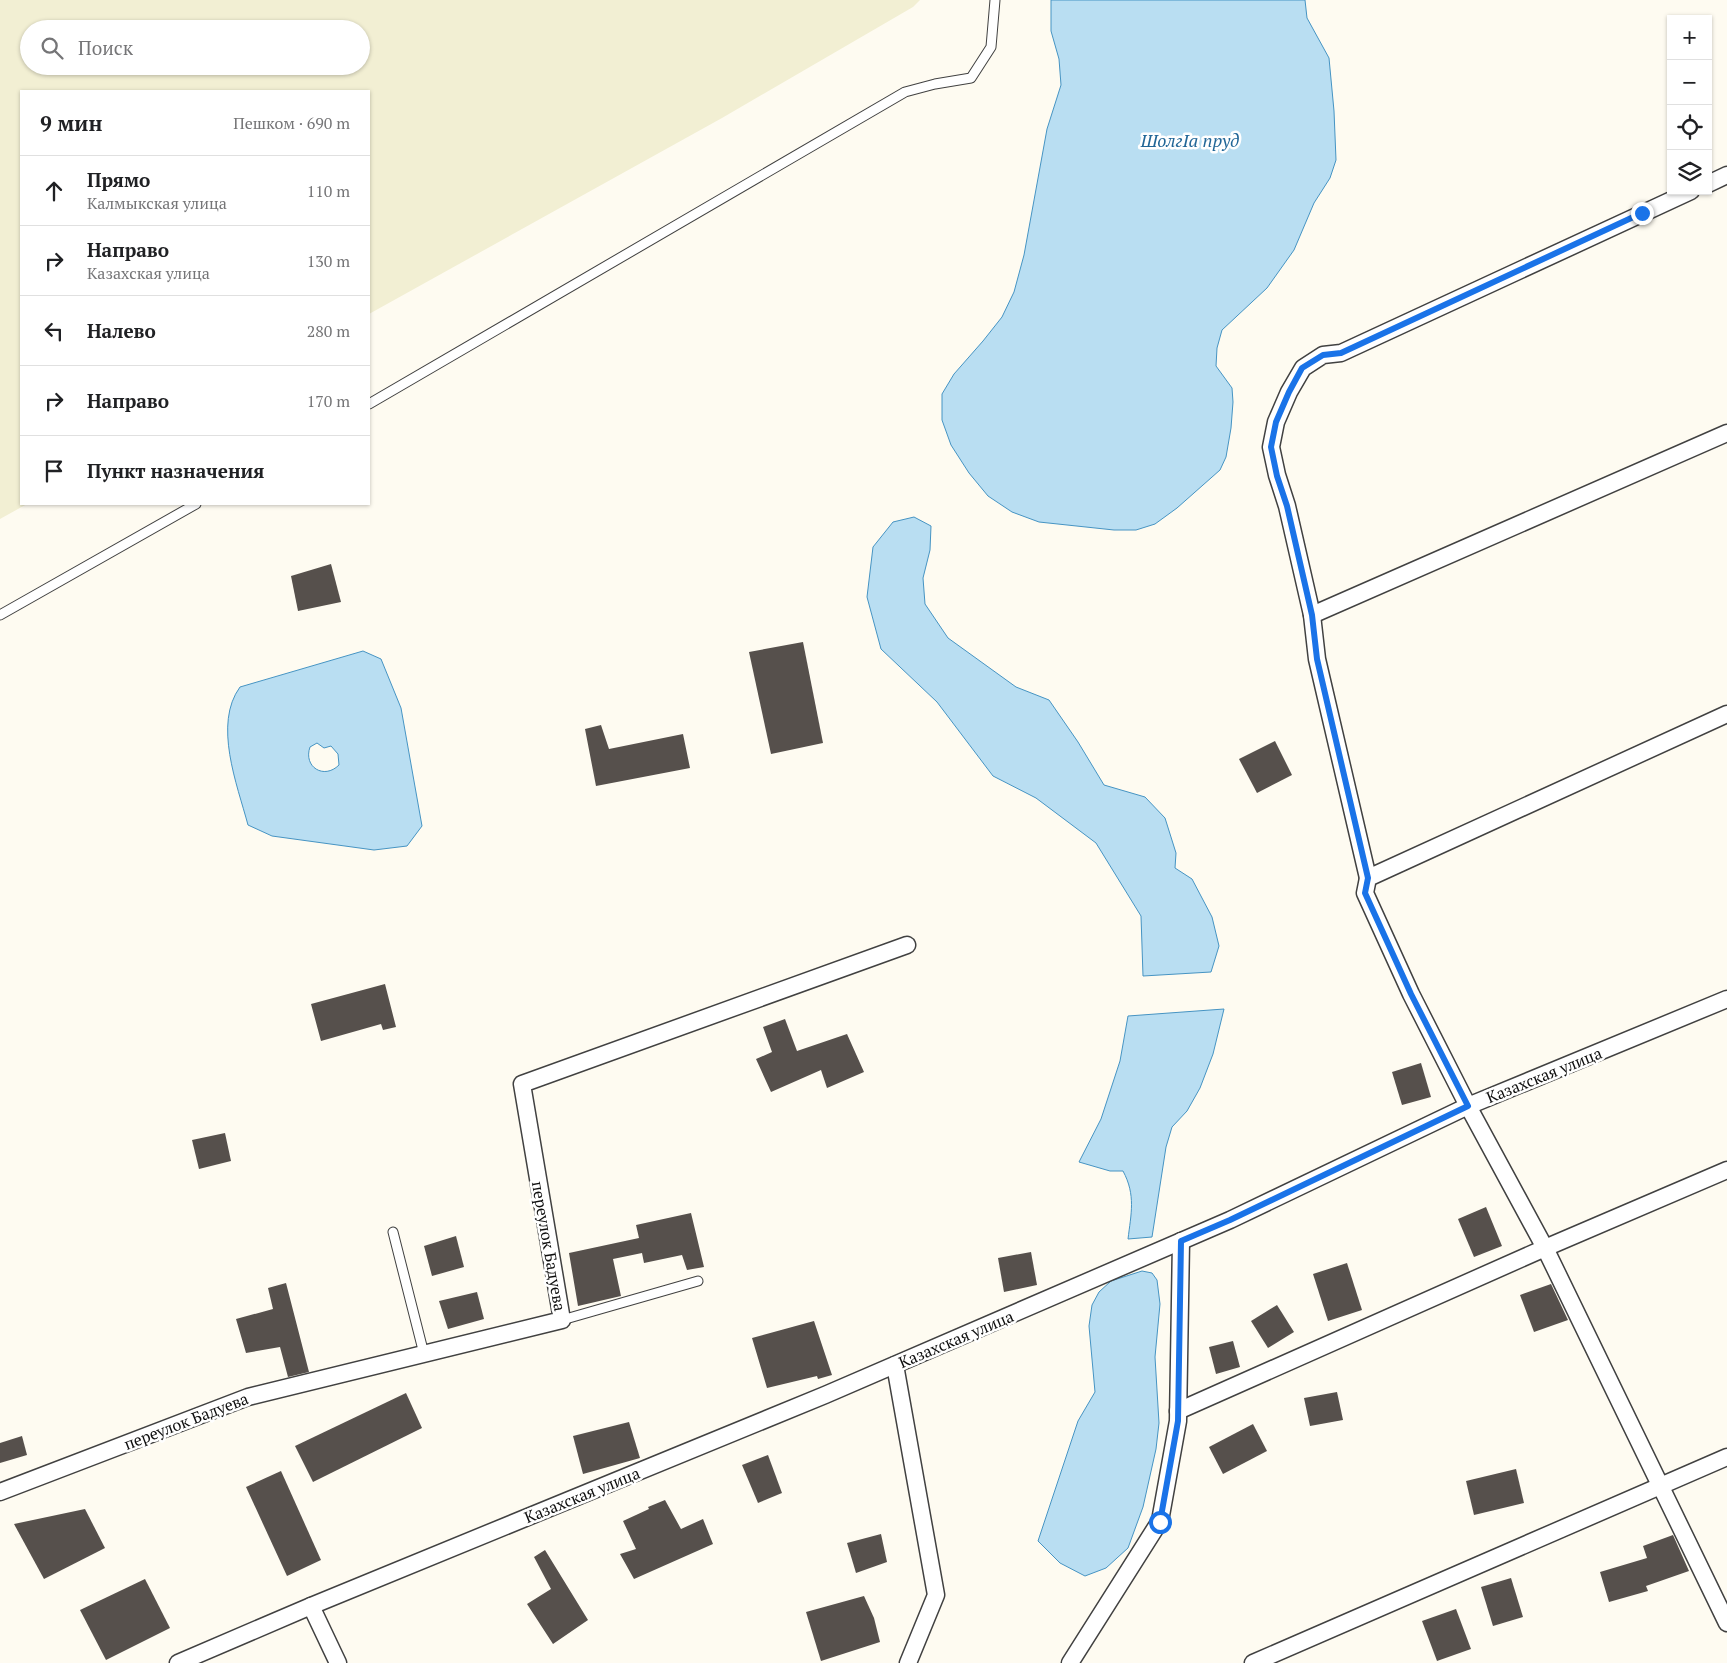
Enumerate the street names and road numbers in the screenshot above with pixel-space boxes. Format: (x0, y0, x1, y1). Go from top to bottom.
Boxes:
street label: Казахская улица (1483, 1042, 1605, 1108)
street label: переулок Бадуева (527, 1179, 571, 1313)
street label: Казахская улица (895, 1305, 1017, 1373)
street label: переулок Бадуева (121, 1387, 251, 1455)
street label: Казахская улица (521, 1462, 643, 1528)

